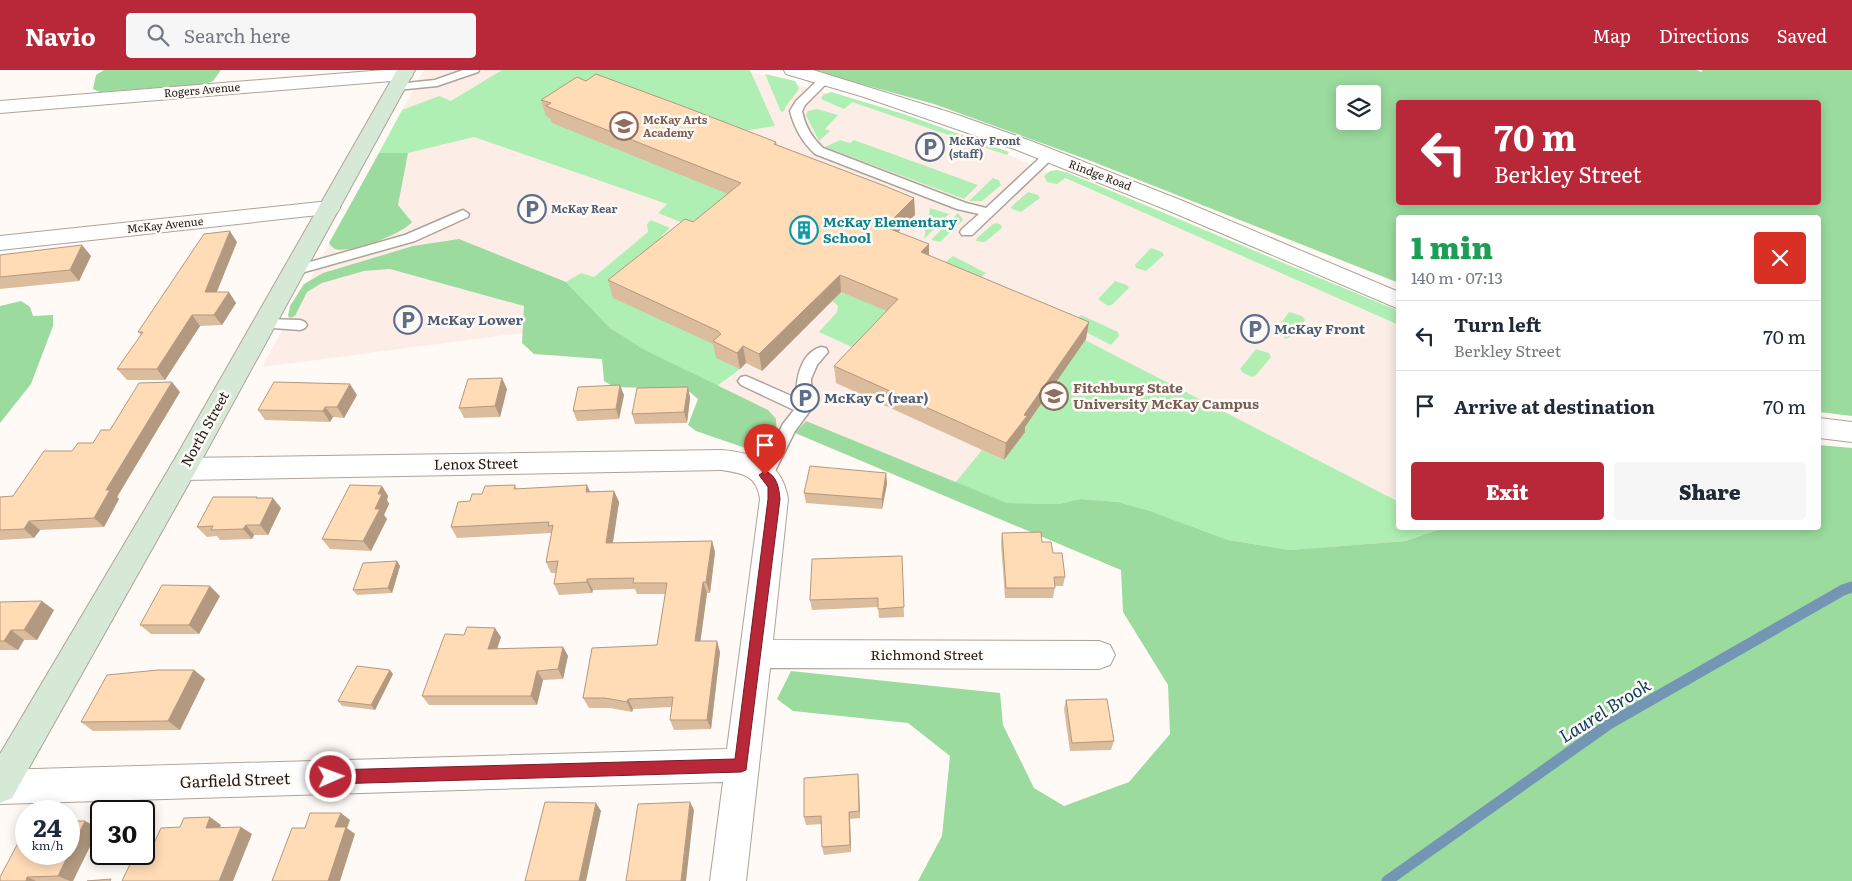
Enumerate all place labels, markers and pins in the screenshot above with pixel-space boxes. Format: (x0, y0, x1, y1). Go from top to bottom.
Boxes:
school or university icon: McKay Arts Academy (609, 111, 639, 141)
place label: McKay Arts Academy (643, 111, 708, 140)
parking icon: McKay Front (staff) (915, 132, 945, 162)
place label: McKay Front (staff) (949, 132, 1021, 161)
parking icon: McKay Rear (517, 194, 547, 224)
place label: McKay Rear (551, 200, 617, 216)
place label: McKay Elementary School (823, 211, 958, 247)
building icon: McKay Elementary School (789, 215, 819, 245)
parking icon: McKay Lower (393, 305, 423, 335)
place label: McKay Lower (427, 309, 524, 329)
parking icon: McKay Front (1240, 314, 1270, 344)
place label: McKay Front (1274, 318, 1366, 338)
place label: Fitchburg State University McKay Campus (1073, 377, 1259, 413)
school or university icon: Fitchburg State University McKay Campus (1039, 381, 1069, 411)
parking icon: McKay C (rear) (790, 383, 820, 413)
place label: McKay C (rear) (824, 387, 928, 407)
pin (744, 424, 786, 475)

